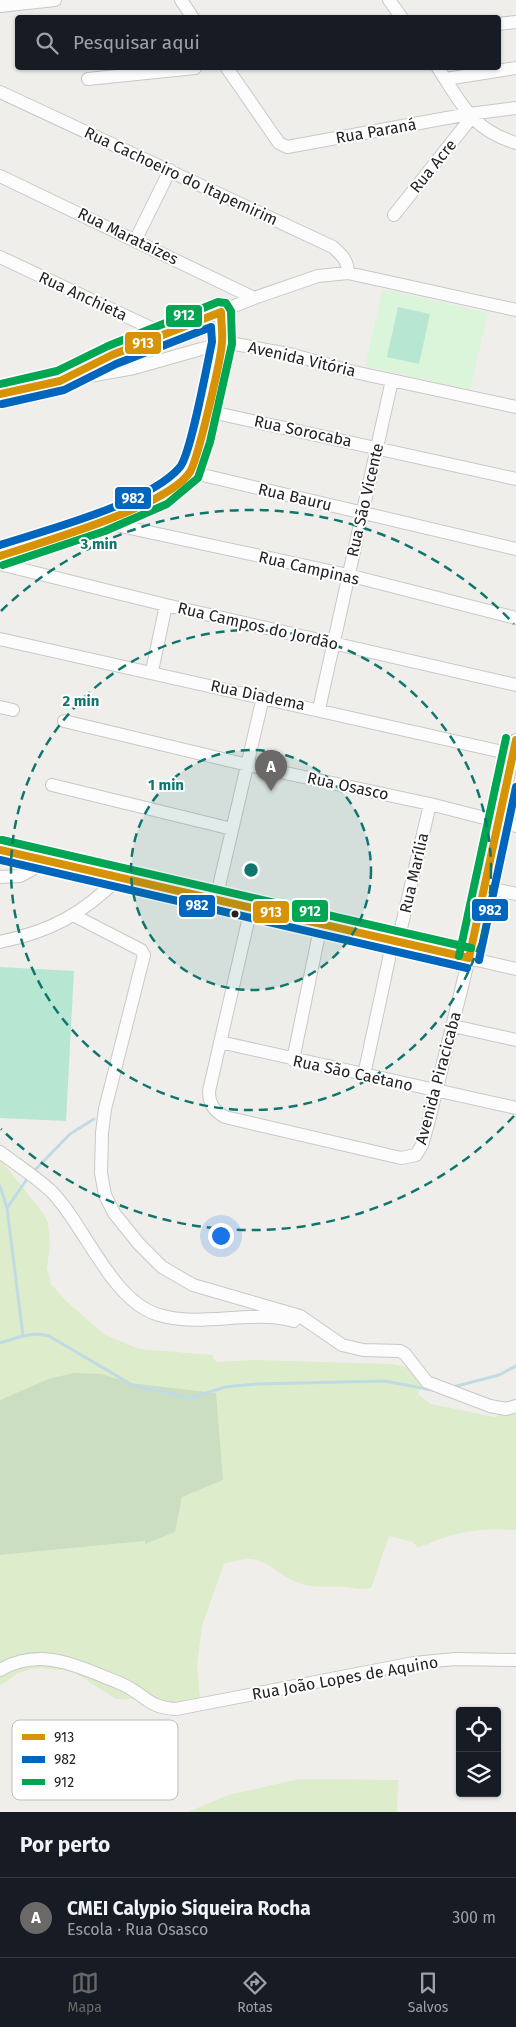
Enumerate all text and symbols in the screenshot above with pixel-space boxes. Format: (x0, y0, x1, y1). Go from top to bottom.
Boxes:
search box (15, 15, 501, 70)
icon: search (33, 29, 61, 57)
text: Pesquisar aqui (73, 31, 200, 54)
street label: Rua Paraná (334, 115, 418, 147)
street label: Rua Cachoeiro do Itapemirim (81, 123, 281, 229)
street label: Rua Acre (406, 135, 460, 197)
street label: Rua Marataízes (75, 203, 181, 269)
street label: Rua Anchieta (36, 267, 130, 325)
line badge: 912 (165, 304, 203, 328)
text: 912 (173, 307, 195, 324)
line badge: 913 (124, 331, 162, 355)
text: 913 (132, 335, 154, 352)
street label: Avenida Vitória (246, 337, 358, 381)
street label: Rua Sorocaba (252, 411, 354, 451)
street label: Rua São Vicente (343, 441, 387, 559)
street label: Rua Bauru (256, 479, 334, 515)
line badge: 982 (114, 486, 152, 510)
text: 982 (121, 490, 145, 507)
text: 3 min (80, 535, 117, 553)
street label: Rua Campinas (257, 547, 361, 589)
street label: Rua Campos do Jordão (176, 598, 340, 654)
street label: Rua Diadema (209, 676, 307, 714)
text: 2 min (63, 692, 99, 710)
pin: A (255, 750, 287, 791)
street label: Rua Osasco (305, 768, 391, 804)
text: 1 min (148, 776, 184, 794)
street label: Rua Marília (396, 831, 432, 915)
centre of rings (242, 861, 260, 879)
line badge: 982 (178, 894, 216, 918)
text: 982 (185, 897, 209, 914)
line badge: 982 (471, 898, 509, 922)
line badge: 912 (291, 899, 329, 923)
line badge: 913 (252, 900, 290, 924)
text: 982 (478, 902, 502, 919)
text: 912 (299, 903, 321, 920)
text: 913 (260, 904, 282, 921)
unlabelled marker (230, 909, 240, 919)
street label: Avenida Piracicaba (411, 1010, 465, 1146)
street label: Rua São Caetano (291, 1051, 415, 1095)
your location (208, 1223, 234, 1249)
street label: Rua João Lopes de Aquino (250, 1652, 440, 1704)
map controls (456, 1707, 501, 1797)
button: locate (456, 1707, 501, 1752)
legend (12, 1720, 178, 1800)
text: 913 (54, 1729, 74, 1746)
text: 982 (54, 1751, 76, 1768)
button: layers (456, 1752, 501, 1797)
text: 912 (54, 1774, 74, 1791)
text: Por perto (20, 1832, 110, 1858)
text: CMEI Calypio Siqueira Rocha (67, 1897, 311, 1920)
text: A (31, 1908, 41, 1927)
text: 300 m (452, 1908, 496, 1927)
text: Escola · Rua Osasco (67, 1920, 208, 1939)
tab: Mapa (68, 1969, 102, 2016)
tab: Rotas (237, 1969, 273, 2016)
tab: Salvos (408, 1969, 448, 2016)

